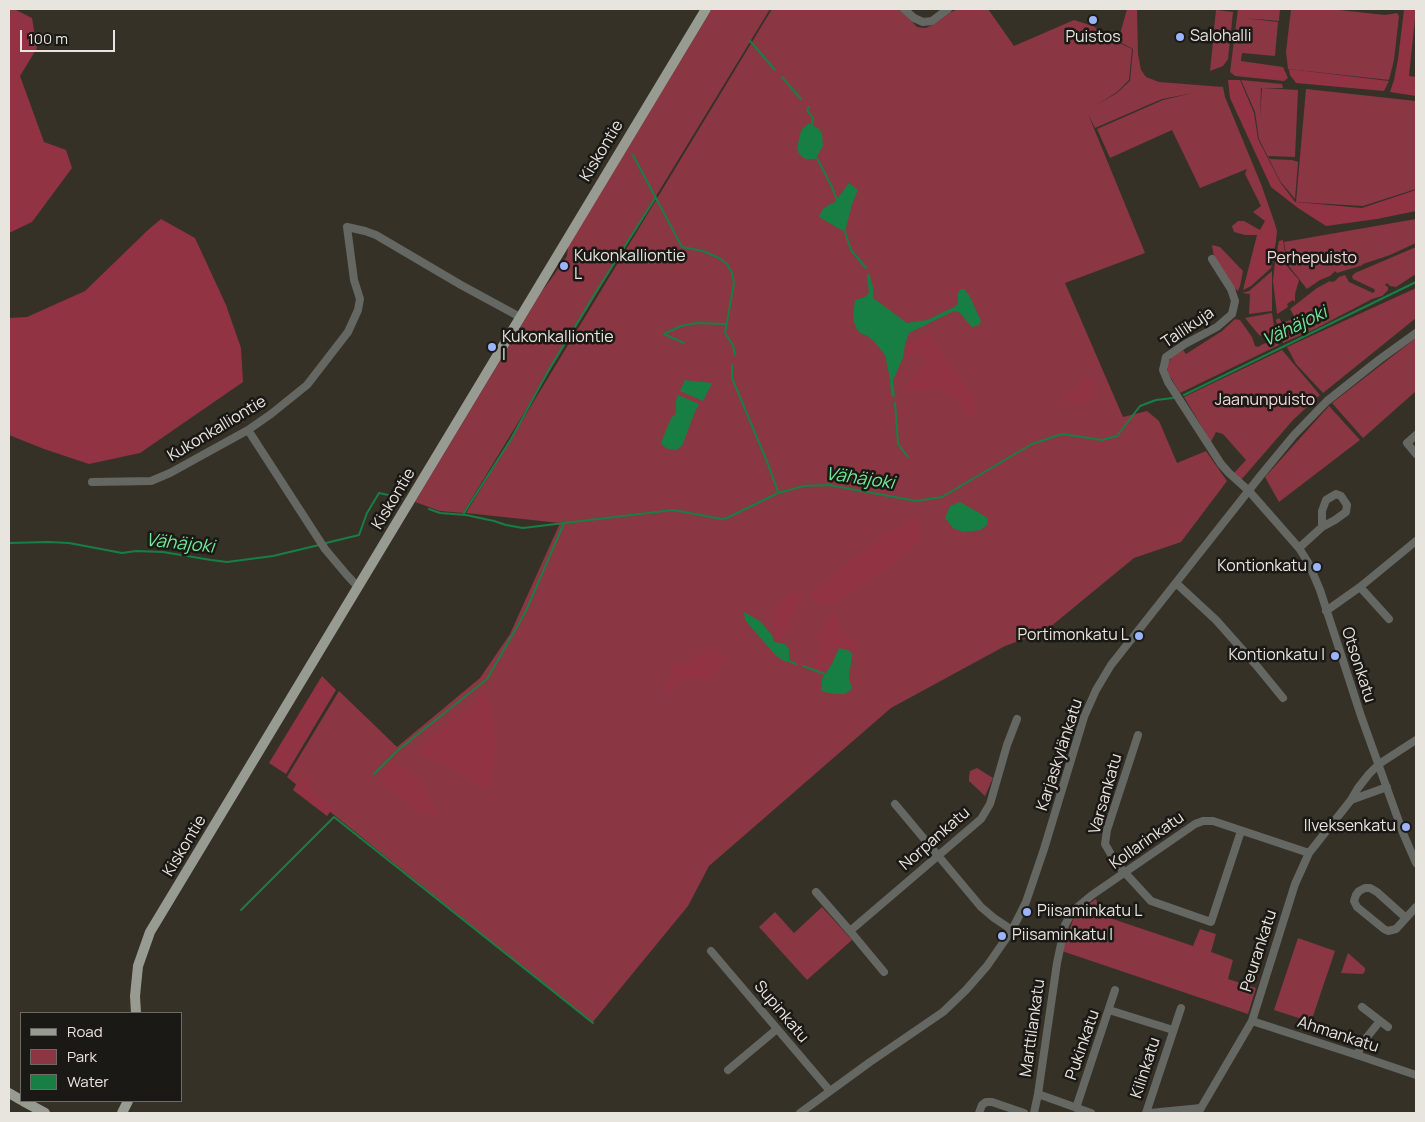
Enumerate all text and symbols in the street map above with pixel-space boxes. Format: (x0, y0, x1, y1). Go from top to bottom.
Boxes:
marker: Puistos (1087, 14, 1099, 26)
scale bar (22, 20, 118, 52)
place label: Salohalli (1190, 27, 1252, 47)
text: 100 m (28, 28, 68, 49)
place label: Puistos (1065, 28, 1121, 48)
marker: Salohalli (1174, 31, 1186, 43)
street label: Kiskontie (576, 117, 628, 185)
place label: Kukonkalliontie L (574, 247, 686, 285)
park label: Perhepuisto (1267, 249, 1357, 269)
marker: Kukonkalliontie L (558, 260, 570, 272)
water label: Vähäjoki (1259, 302, 1331, 352)
street label: Tallikuja (1158, 304, 1218, 352)
place label: Kukonkalliontie I (502, 328, 614, 366)
marker: Kukonkalliontie I (486, 341, 498, 353)
park label: Jaanunpuisto (1215, 391, 1315, 411)
street label: Kukonkalliontie (164, 392, 270, 466)
water label: Vähäjoki (824, 464, 896, 494)
street label: Kiskontie (368, 465, 420, 533)
water label: Vähäjoki (145, 530, 215, 558)
place label: Kontionkatu (1217, 557, 1307, 577)
marker: Kontionkatu (1311, 561, 1323, 573)
street label: Otsonkatu (1337, 625, 1379, 705)
place label: Portimonkatu L (1017, 626, 1129, 646)
marker: Portimonkatu L (1133, 630, 1145, 642)
place label: Kontionkatu I (1228, 646, 1325, 666)
marker: Kontionkatu I (1329, 650, 1341, 662)
street label: Karjaskylänkatu (1033, 697, 1087, 813)
street label: Varsankatu (1085, 752, 1127, 836)
street label: Norpankatu (896, 803, 974, 875)
street label: Kollarinkatu (1106, 808, 1188, 874)
street label: Kiskontie (159, 812, 211, 880)
place label: Ilveksenkatu (1304, 817, 1396, 837)
marker: Ilveksenkatu (1400, 821, 1412, 833)
place label: Piisaminkatu L (1037, 902, 1142, 922)
marker: Piisaminkatu L (1021, 906, 1033, 918)
street label: Peurankatu (1237, 908, 1281, 994)
place label: Piisaminkatu I (1012, 926, 1113, 946)
marker: Piisaminkatu I (996, 930, 1008, 942)
street label: Supinkatu (750, 977, 812, 1047)
street label: Marttilankatu (1017, 978, 1049, 1078)
street label: Pukinkatu (1062, 1007, 1104, 1083)
legend (20, 1012, 182, 1102)
street label: Ahmankatu (1295, 1013, 1381, 1057)
text: Road (67, 1021, 103, 1042)
street label: Kilinkatu (1127, 1035, 1165, 1101)
text: Park (67, 1046, 97, 1067)
text: Water (67, 1071, 109, 1092)

